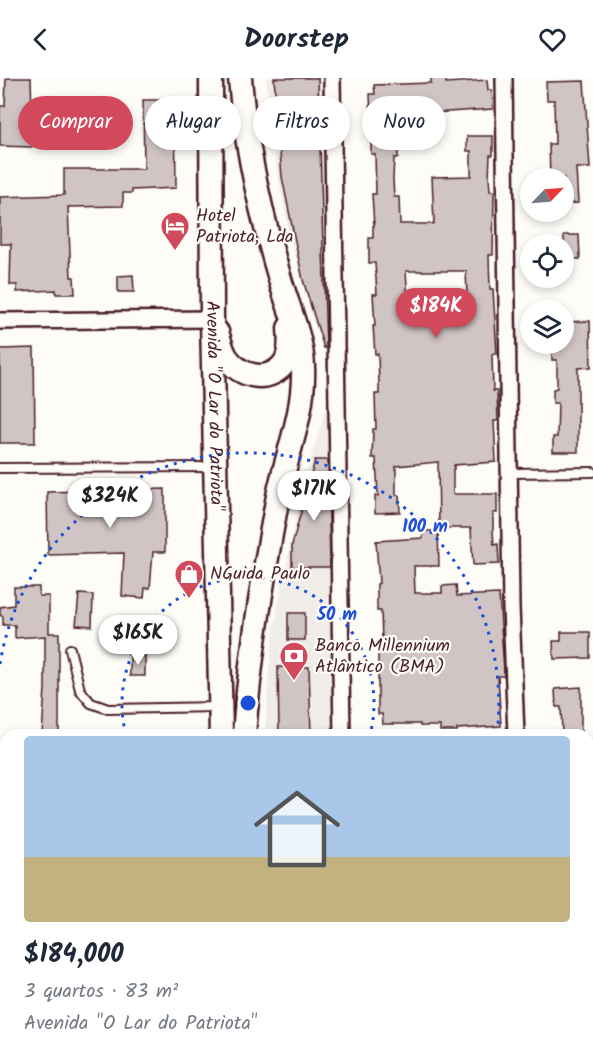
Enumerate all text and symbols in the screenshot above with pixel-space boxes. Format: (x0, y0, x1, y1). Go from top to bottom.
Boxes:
text: Doorstep (244, 18, 349, 61)
icon: back (24, 23, 57, 56)
icon: heart (536, 23, 569, 56)
chip: Comprar (18, 96, 133, 150)
chip: Alugar (145, 96, 241, 150)
chip: Filtros (253, 96, 350, 150)
chip: Novo (362, 96, 446, 150)
north arrow (520, 168, 574, 222)
map controls (520, 168, 574, 354)
place label: Hotel Patriota, Lda (196, 202, 294, 252)
hotel icon: Hotel Patriota, Lda (159, 210, 191, 252)
button: locate (520, 234, 574, 288)
pin: $184K (394, 288, 478, 339)
text: $184K (410, 291, 462, 323)
button: layers (520, 300, 574, 354)
street label: Avenida "O Lar do Patriota" (197, 301, 231, 511)
pin: $171K (272, 471, 356, 522)
text: $171K (291, 474, 337, 506)
pin: $324K (68, 478, 152, 529)
text: $324K (81, 481, 139, 513)
text: 100 m (402, 513, 448, 542)
shop icon: NGuida Paulo (173, 558, 205, 600)
place label: NGuida Paulo (210, 560, 310, 589)
text: 50 m (316, 601, 357, 630)
pin: $165K (96, 615, 180, 666)
text: $165K (113, 618, 163, 650)
place label: Banco Millennium Atlântico (BMA) (315, 632, 450, 682)
bank icon: Banco Millennium Atlântico (BMA) (278, 640, 310, 682)
centre of rings (238, 693, 258, 713)
icon: home (243, 775, 351, 883)
text: $184,000 (24, 934, 124, 976)
text: 3 quartos · 83 m² (24, 976, 178, 1008)
text: Avenida "O Lar do Patriota" (24, 1008, 257, 1040)

